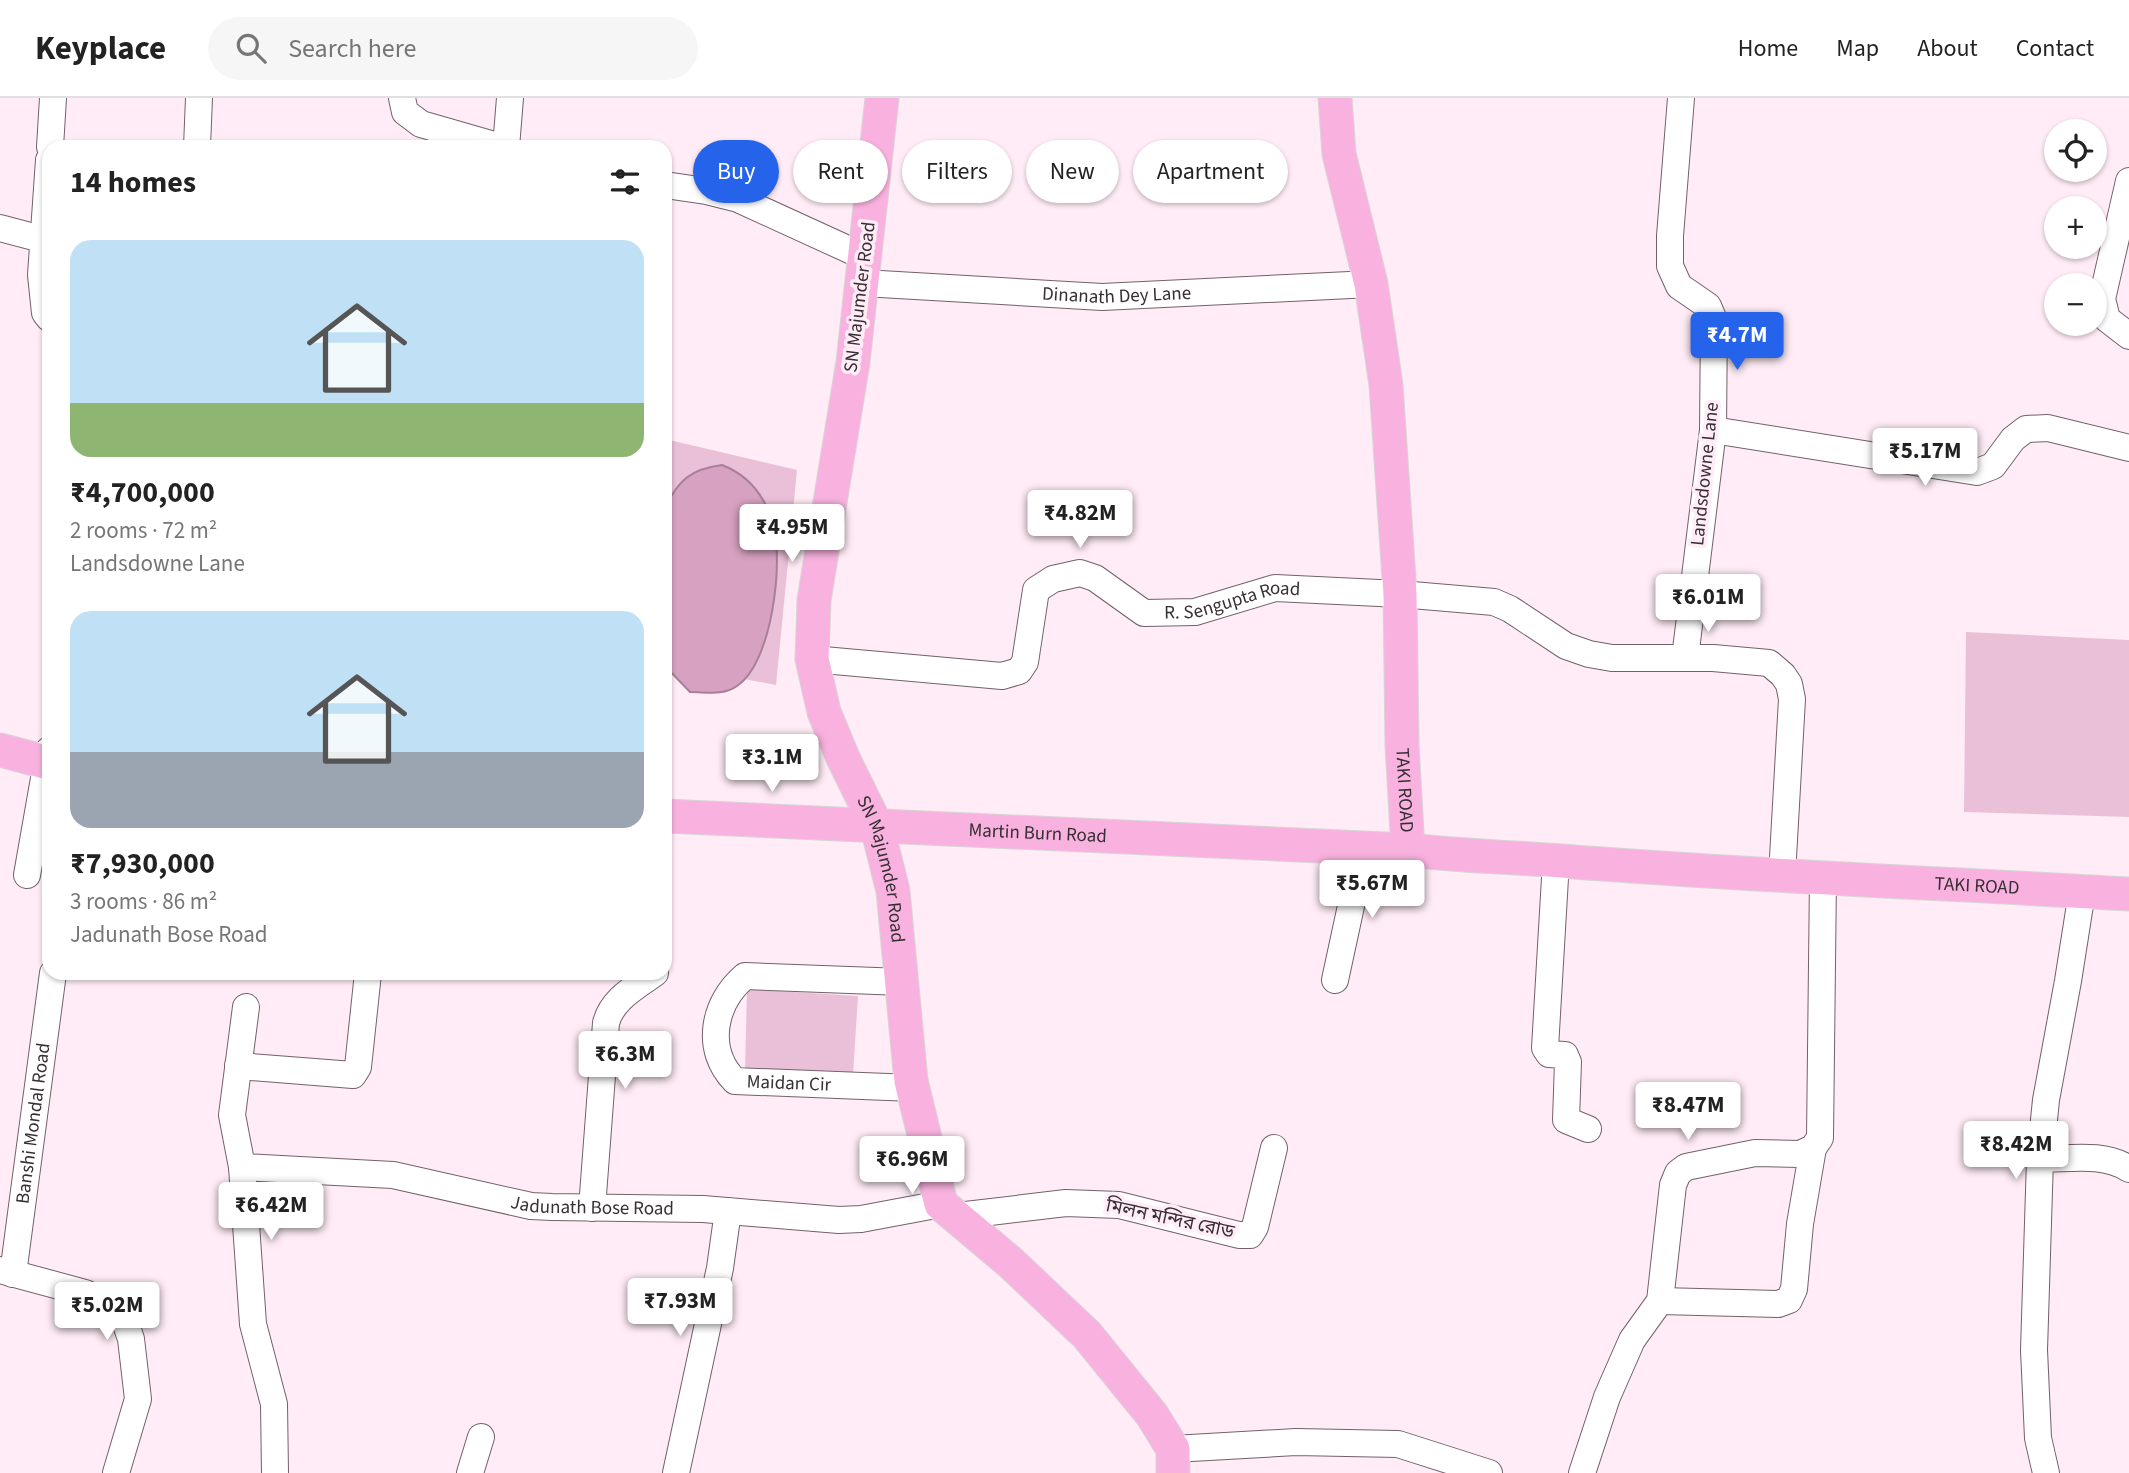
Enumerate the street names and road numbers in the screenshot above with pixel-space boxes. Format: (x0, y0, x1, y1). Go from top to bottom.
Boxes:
street label: SN Majumder Road (837, 220, 883, 374)
street label: Dinanath Dey Lane (1041, 279, 1192, 311)
street label: Landsdowne Lane (1684, 401, 1726, 547)
street label: R. Sengupta Road (1164, 574, 1301, 626)
street label: TAKI ROAD (1389, 747, 1420, 833)
street label: SN Majumder Road (850, 791, 911, 944)
street label: Martin Burn Road (968, 816, 1107, 850)
street label: TAKI ROAD (1934, 870, 2020, 901)
street label: Banshi Mondal Road (9, 1041, 57, 1205)
street label: Maidan Cir (746, 1068, 832, 1098)
street label: Jadunath Bose Road (508, 1188, 674, 1222)
street label: মিলন মন্দির রোড (1102, 1192, 1237, 1246)

